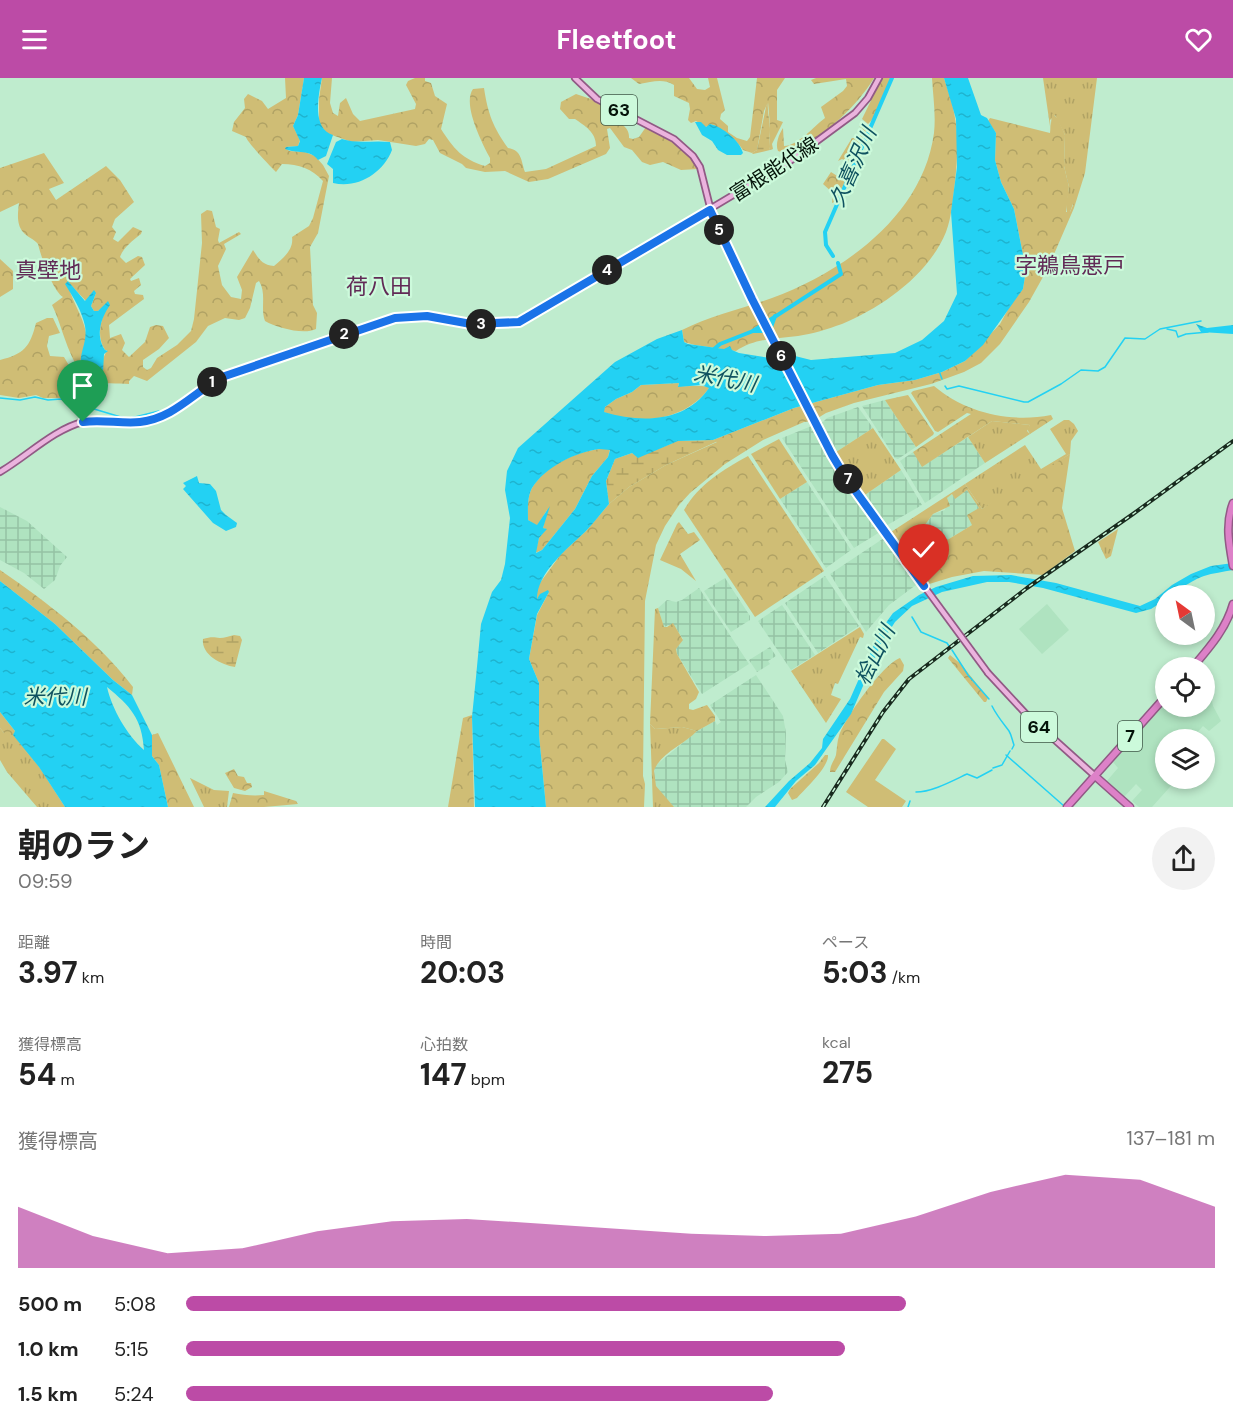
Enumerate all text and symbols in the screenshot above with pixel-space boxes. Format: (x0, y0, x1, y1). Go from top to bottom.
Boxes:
text: Fleetfoot (557, 22, 676, 57)
icon: menu (18, 23, 51, 56)
icon: heart (1182, 23, 1215, 56)
road number: 63 (601, 95, 637, 125)
water label: 久喜沢川 (823, 121, 884, 211)
street label: 富根能代線 (725, 131, 823, 207)
pin: 5 (704, 215, 734, 245)
text: 5 (714, 219, 724, 240)
district label: 字鵜鳥悪戸 (1015, 251, 1125, 280)
pin: 4 (592, 255, 622, 285)
district label: 真壁地 (15, 256, 81, 285)
text: 4 (602, 259, 612, 280)
district label: 荷八田 (346, 272, 412, 301)
pin: 3 (466, 309, 496, 339)
text: 3 (476, 313, 486, 334)
pin: 2 (329, 319, 359, 349)
text: 2 (339, 323, 349, 344)
pin: 6 (766, 341, 796, 371)
text: 6 (776, 345, 786, 366)
water label: 米代川 (691, 359, 761, 399)
pin (57, 360, 108, 422)
pin: 1 (197, 367, 227, 397)
icon: arrive (66, 369, 99, 402)
text: 1 (209, 371, 215, 392)
pin: 7 (833, 464, 863, 494)
text: 7 (844, 468, 852, 489)
pin (898, 524, 949, 586)
icon: check (907, 533, 940, 566)
north arrow (1155, 585, 1215, 645)
map controls (1155, 585, 1215, 789)
water label: 桧山川 (849, 619, 902, 689)
button: locate (1155, 657, 1215, 717)
water label: 米代川 (24, 683, 88, 711)
road number: 64 (1021, 712, 1057, 742)
road number: 7 (1118, 721, 1142, 751)
button: layers (1155, 729, 1215, 789)
text: 朝のラン (18, 824, 150, 867)
button: share (1152, 827, 1215, 890)
text: 09:59 (18, 868, 72, 894)
text: 距離 (18, 932, 50, 953)
text: 時間 (420, 932, 452, 953)
text: ペース (822, 932, 869, 953)
text: 3.97 (18, 953, 78, 992)
text: 20:03 (420, 953, 505, 992)
text: 5:03 (822, 953, 888, 992)
text: km (78, 967, 104, 988)
text: /km (888, 967, 920, 988)
text: kcal (822, 1032, 851, 1053)
text: 獲得標高 (18, 1034, 82, 1055)
text: 心拍数 (420, 1034, 468, 1055)
text: 275 (822, 1053, 873, 1092)
text: 54 (18, 1055, 56, 1094)
text: 147 (420, 1055, 467, 1094)
text: m (56, 1069, 75, 1090)
text: bpm (467, 1069, 505, 1090)
text: 137–181 m (1127, 1125, 1215, 1151)
text: 獲得標高 (18, 1128, 98, 1154)
text: 500 m (18, 1291, 82, 1317)
text: 5:08 (114, 1291, 156, 1317)
text: 1.0 km (18, 1336, 79, 1362)
text: 5:15 (114, 1336, 149, 1362)
text: 1.5 km (18, 1381, 78, 1407)
text: 5:24 (114, 1381, 154, 1407)

